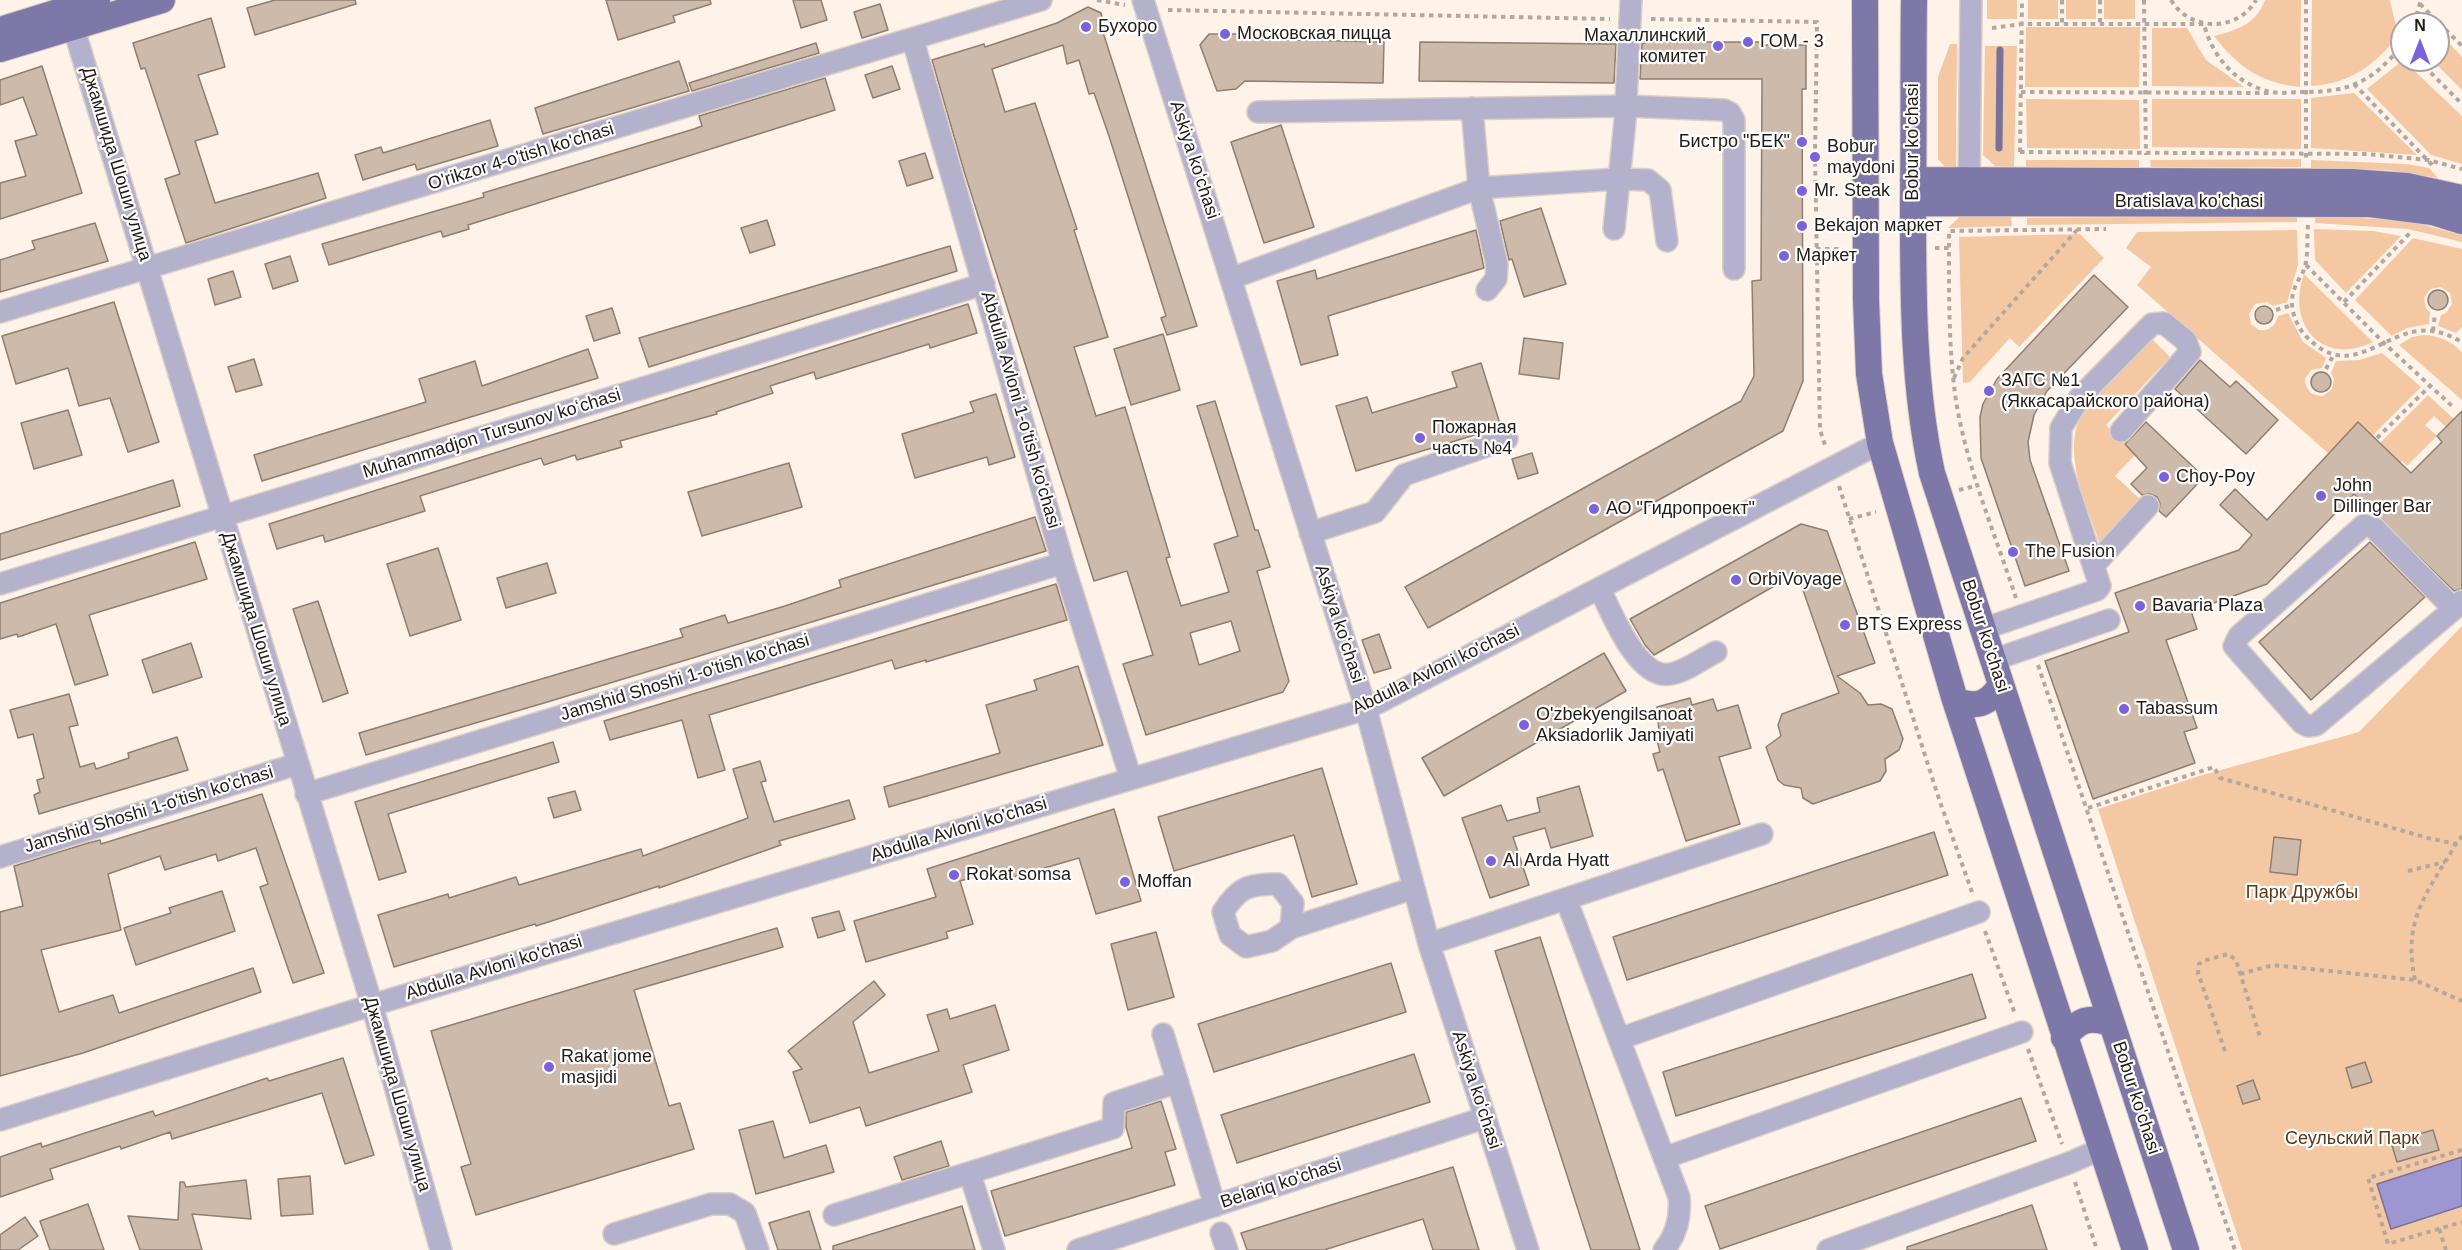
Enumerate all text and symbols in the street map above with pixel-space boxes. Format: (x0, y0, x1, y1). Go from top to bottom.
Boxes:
north arrow (2390, 12, 2450, 72)
place label: Бухоро (1098, 16, 1157, 38)
text: N (2414, 17, 2426, 34)
marker: Бухоро (1079, 20, 1093, 34)
place label: Московская пицца (1237, 23, 1391, 45)
place label: Махаллинский комитет (1584, 25, 1706, 68)
marker: Московская пицца (1218, 27, 1232, 41)
place label: ГОМ - 3 (1760, 31, 1824, 53)
marker: ГОМ - 3 (1741, 35, 1755, 49)
marker: Махаллинский комитет (1711, 39, 1725, 53)
street label: Джамшида Шоши улица (76, 64, 156, 264)
street label: Bobur ko'chasi (1902, 83, 1924, 201)
street label: Askiya koʻchasi (1165, 98, 1223, 222)
street label: O'rikzor 4-o'tish ko'chasi (425, 118, 617, 196)
place label: Бистро "БЕК" (1679, 131, 1790, 153)
marker: Бистро "БЕК" (1795, 135, 1809, 149)
place label: Bobur maydoni (1827, 136, 1895, 178)
marker: Bobur maydoni (1808, 150, 1822, 164)
place label: Mr. Steak (1814, 180, 1890, 202)
marker: Mr. Steak (1795, 184, 1809, 198)
street label: Bratislava ko'chasi (2115, 191, 2263, 213)
place label: Bekajon маркет (1814, 215, 1942, 237)
marker: Bekajon маркет (1795, 219, 1809, 233)
place label: Маркет (1796, 245, 1857, 267)
marker: Маркет (1777, 249, 1791, 263)
street label: Abdulla Avloni 1-o'tish ko'chasi (976, 289, 1064, 531)
place label: ЗАГС №1 (Яккасарайского района) (2001, 370, 2210, 412)
street label: Muhammadjon Tursunov koʻchasi (360, 384, 624, 484)
marker: ЗАГС №1 (Яккасарайского района) (1982, 384, 1996, 398)
place label: Пожарная часть №4 (1432, 417, 1517, 460)
marker: Пожарная часть №4 (1413, 431, 1427, 445)
place label: Choy-Poy (2176, 466, 2255, 488)
marker: Choy-Poy (2157, 470, 2171, 484)
place label: John Dillinger Bar (2333, 475, 2431, 518)
marker: John Dillinger Bar (2314, 489, 2328, 503)
place label: АО "Гидропроект" (1606, 498, 1755, 520)
marker: АО "Гидропроект" (1587, 502, 1601, 516)
street label: Джамшида Шоши улица (216, 529, 296, 729)
place label: The Fusion (2025, 541, 2115, 563)
marker: The Fusion (2006, 545, 2020, 559)
street label: Askiya koʻchasi (1310, 562, 1368, 686)
place label: OrbiVoyage (1748, 569, 1842, 591)
marker: OrbiVoyage (1729, 573, 1743, 587)
street label: Bobur ko'chasi (1957, 577, 2013, 695)
place label: Bavaria Plaza (2152, 595, 2263, 617)
marker: Bavaria Plaza (2133, 599, 2147, 613)
place label: BTS Express (1857, 614, 1962, 636)
marker: BTS Express (1838, 618, 1852, 632)
street label: Abdulla Avloni ko'chasi (1349, 620, 1523, 720)
street label: Jamshid Shoshi 1-o'tish ko'chasi (558, 630, 812, 726)
place label: Tabassum (2136, 698, 2218, 720)
marker: Tabassum (2117, 702, 2131, 716)
place label: O'zbekyengilsanoat Aksiadorlik Jamiyati (1536, 704, 1694, 746)
marker: O'zbekyengilsanoat Aksiadorlik Jamiyati (1517, 718, 1531, 732)
street label: Jamshid Shoshi 1-o'tish ko'chasi (22, 762, 276, 858)
street label: Abdulla Avloni ko'chasi (868, 793, 1050, 867)
place label: Al Arda Hyatt (1503, 850, 1609, 872)
marker: Al Arda Hyatt (1484, 854, 1498, 868)
place label: Rokat somsa (966, 864, 1071, 886)
marker: Rokat somsa (947, 868, 961, 882)
place label: Moffan (1137, 871, 1192, 893)
marker: Moffan (1118, 875, 1132, 889)
park label: Парк Дружбы (2246, 882, 2358, 904)
street label: Abdulla Avloni ko'chasi (403, 931, 585, 1005)
street label: Джамшида Шоши улица (359, 994, 435, 1194)
street label: Askiya koʻchasi (1447, 1028, 1505, 1152)
street label: Bobur ko'chasi (2108, 1039, 2164, 1157)
place label: Rakat jome masjidi (561, 1046, 652, 1088)
marker: Rakat jome masjidi (542, 1060, 556, 1074)
park label: Сеульский Парк (2285, 1128, 2419, 1150)
street label: Belariq ko'chasi (1218, 1154, 1344, 1214)

